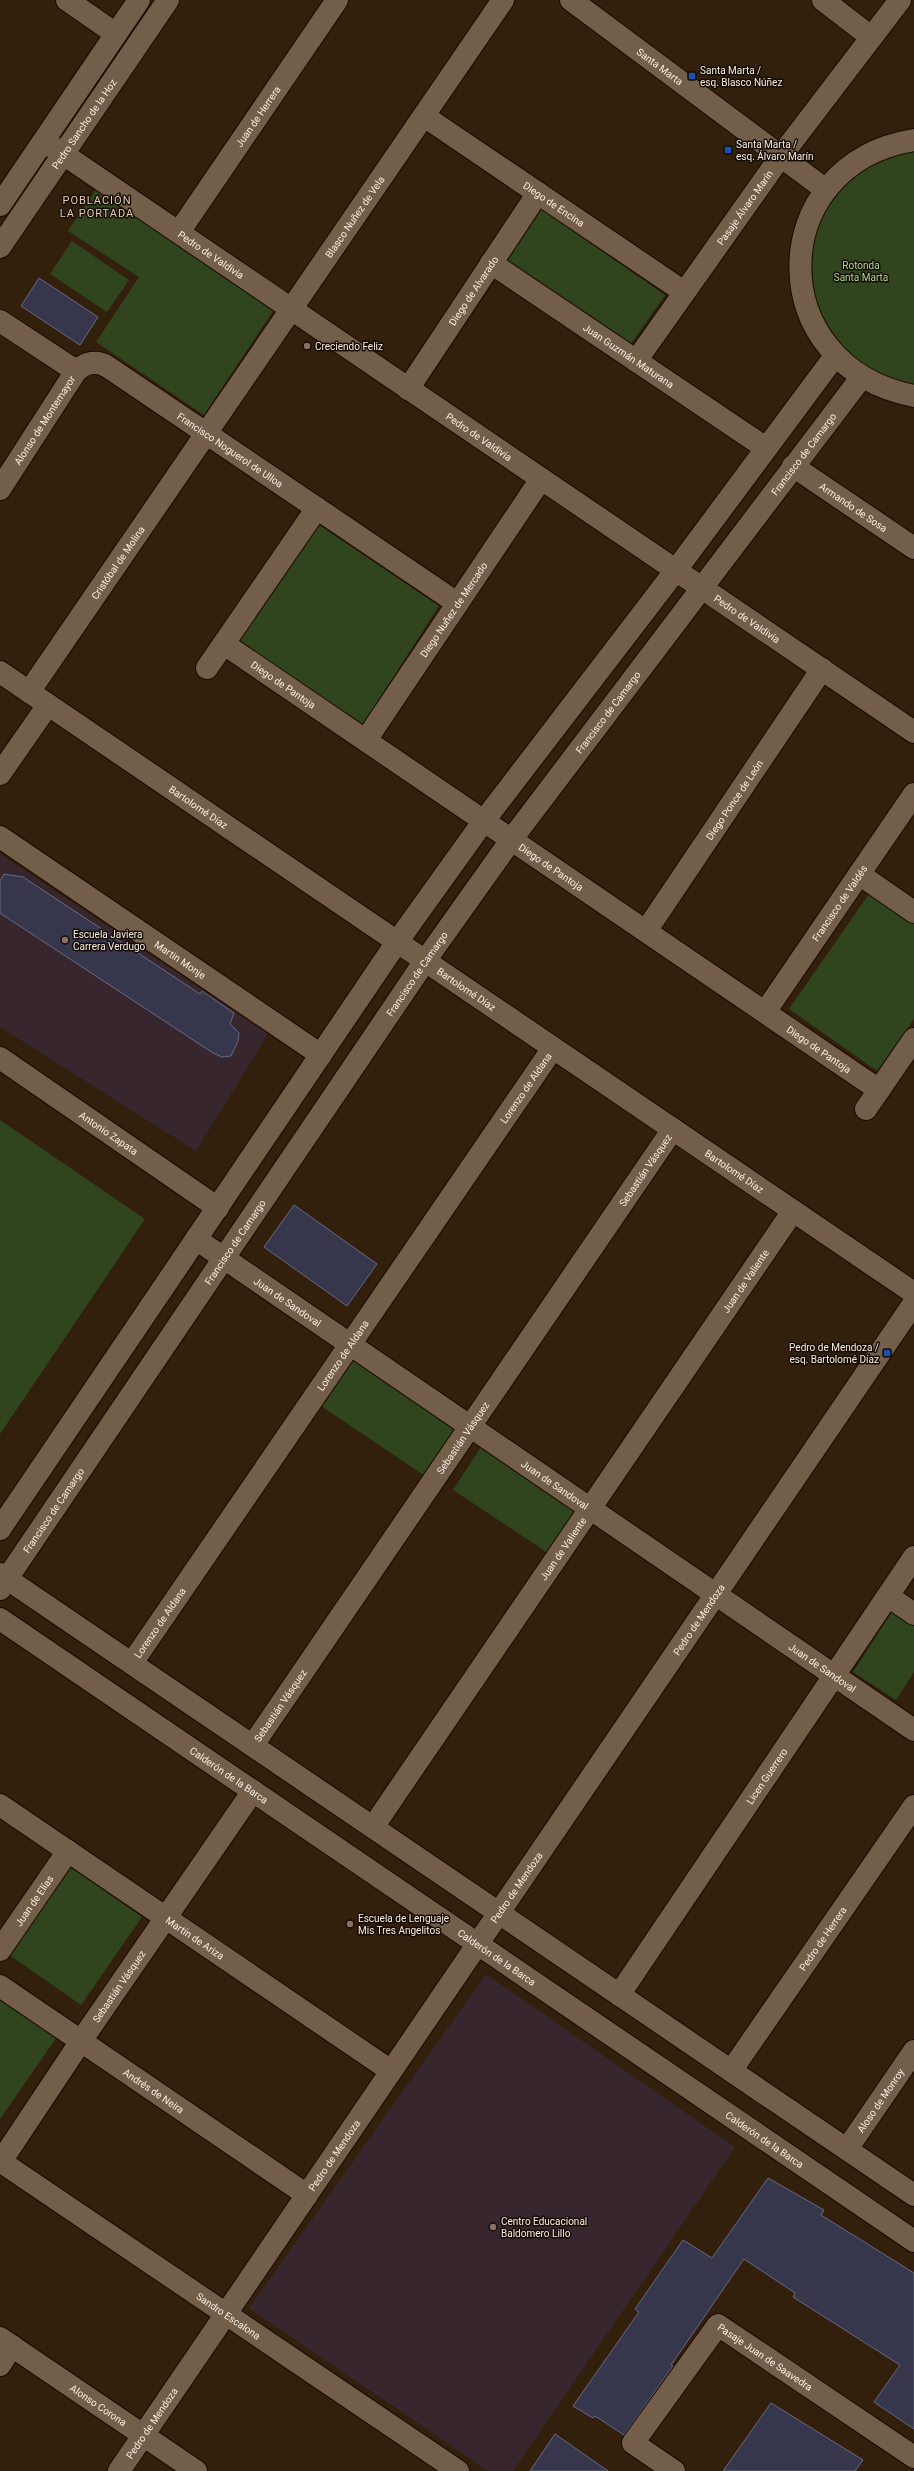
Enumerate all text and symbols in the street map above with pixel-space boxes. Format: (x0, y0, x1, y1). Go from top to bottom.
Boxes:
street label: Santa Marta (634, 46, 685, 87)
place label: Santa Marta / esq. Blasco Núñez (700, 65, 782, 88)
marker: Santa Marta / esq. Blasco Núñez (687, 71, 697, 81)
street label: Pedro Sancho de la Hoz (50, 77, 119, 171)
street label: Juan de Herrera (234, 84, 283, 149)
place label: Santa Marta / esq. Álvaro Marín (736, 139, 813, 162)
marker: Santa Marta / esq. Álvaro Marín (723, 145, 733, 155)
street label: Pasaje Álvaro Marín (715, 168, 775, 247)
street label: Blasco Nuñez de Vela (323, 174, 387, 260)
street label: Diego de Encina (521, 180, 586, 229)
district label: POBLACIÓN LA PORTADA (60, 194, 134, 220)
street label: Pedro de Valdivia (176, 229, 246, 281)
street label: Diego de Alvarado (447, 254, 501, 328)
park label: Rotonda Santa Marta (834, 260, 888, 283)
street label: Juan Guzmán Maturana (581, 322, 676, 390)
marker: Creciendo Feliz (302, 341, 312, 351)
place label: Creciendo Feliz (315, 341, 383, 352)
street label: Alonso de Montemayor (12, 373, 78, 467)
street label: Francisco Noguerol de Ulloa (175, 411, 285, 490)
street label: Pedro de Valdivia (444, 411, 514, 463)
street label: Francisco de Camargo (769, 411, 839, 498)
street label: Armando de Sosa (817, 481, 889, 534)
street label: Cristóbal de Molina (89, 524, 147, 601)
street label: Diego Nuñez de Mercado (418, 560, 490, 659)
street label: Pedro de Valdivia (712, 593, 782, 645)
street label: Diego de Pantoja (249, 659, 318, 711)
street label: Francisco de Camargo (574, 669, 643, 756)
street label: Diego Ponce de León (704, 758, 765, 842)
street label: Bartolomé Díaz (167, 784, 230, 831)
street label: Diego de Pantoja (517, 841, 585, 893)
street label: Francisco de Valdés (810, 863, 870, 943)
place label: Escuela Javiera Carrera Verdugo (73, 929, 146, 952)
street label: Francisco de Camargo (384, 930, 450, 1018)
marker: Escuela Javiera Carrera Verdugo (60, 935, 70, 945)
street label: Martin Monje (152, 939, 208, 981)
street label: Bartolomé Díaz (435, 966, 498, 1013)
street label: Diego de Pantoja (785, 1024, 853, 1075)
street label: Lorenzo de Aldana (498, 1051, 554, 1125)
street label: Antonio Zapata (77, 1109, 140, 1157)
street label: Sebastián Vásquez (617, 1132, 674, 1208)
street label: Bartolomé Díaz (703, 1148, 766, 1195)
street label: Francisco de Camargo (203, 1197, 268, 1287)
street label: Juan de Valiente (720, 1248, 771, 1315)
street label: Juan de Sandoval (252, 1275, 323, 1329)
street label: Lorenzo de Aldana (315, 1318, 371, 1393)
place label: Pedro de Mendoza / esq. Bartolomé Díaz (789, 1342, 879, 1365)
marker: Pedro de Mendoza / esq. Bartolomé Díaz (882, 1348, 892, 1358)
street label: Sebastián Vásquez (435, 1400, 491, 1476)
street label: Juan de Sandoval (519, 1458, 590, 1512)
street label: Francisco de Camargo (21, 1466, 86, 1555)
street label: Juan de Valiente (538, 1515, 589, 1582)
street label: Pedro de Mendoza (671, 1582, 727, 1657)
street label: Lorenzo de Aldana (132, 1586, 188, 1660)
street label: Juan de Sandoval (787, 1641, 858, 1695)
street label: Sebastián Vásquez (252, 1667, 309, 1744)
street label: Calderón de la Barca (188, 1745, 270, 1806)
street label: Licen Guerrero (744, 1746, 790, 1806)
street label: Pedro de Mendoza (489, 1850, 545, 1925)
street label: Juan de Elías (13, 1873, 56, 1928)
street label: Pedro de Herrera (797, 1905, 849, 1973)
place label: Escuela de Lenguaje Mis Tres Angelitos (358, 1913, 449, 1936)
street label: Martín de Ariza (164, 1915, 226, 1962)
marker: Escuela de Lenguaje Mis Tres Angelitos (345, 1919, 355, 1929)
street label: Calderón de la Barca (456, 1927, 538, 1988)
street label: Sebastián Vásquez (91, 1948, 148, 2025)
street label: Aloso de Monroy (855, 2066, 907, 2135)
street label: Andrés de Neira (121, 2067, 186, 2116)
street label: Calderón de la Barca (723, 2109, 806, 2170)
street label: Pedro de Mendoza (306, 2118, 362, 2193)
place label: Centro Educacional Baldomero Lillo (501, 2216, 587, 2239)
marker: Centro Educacional Baldomero Lillo (488, 2222, 498, 2232)
street label: Sandro Escalona (194, 2291, 262, 2342)
street label: Pasaje Juan de Saavedra (716, 2321, 814, 2393)
street label: Alonso Corona (68, 2382, 128, 2428)
street label: Pedro de Mendoza (124, 2386, 180, 2461)

